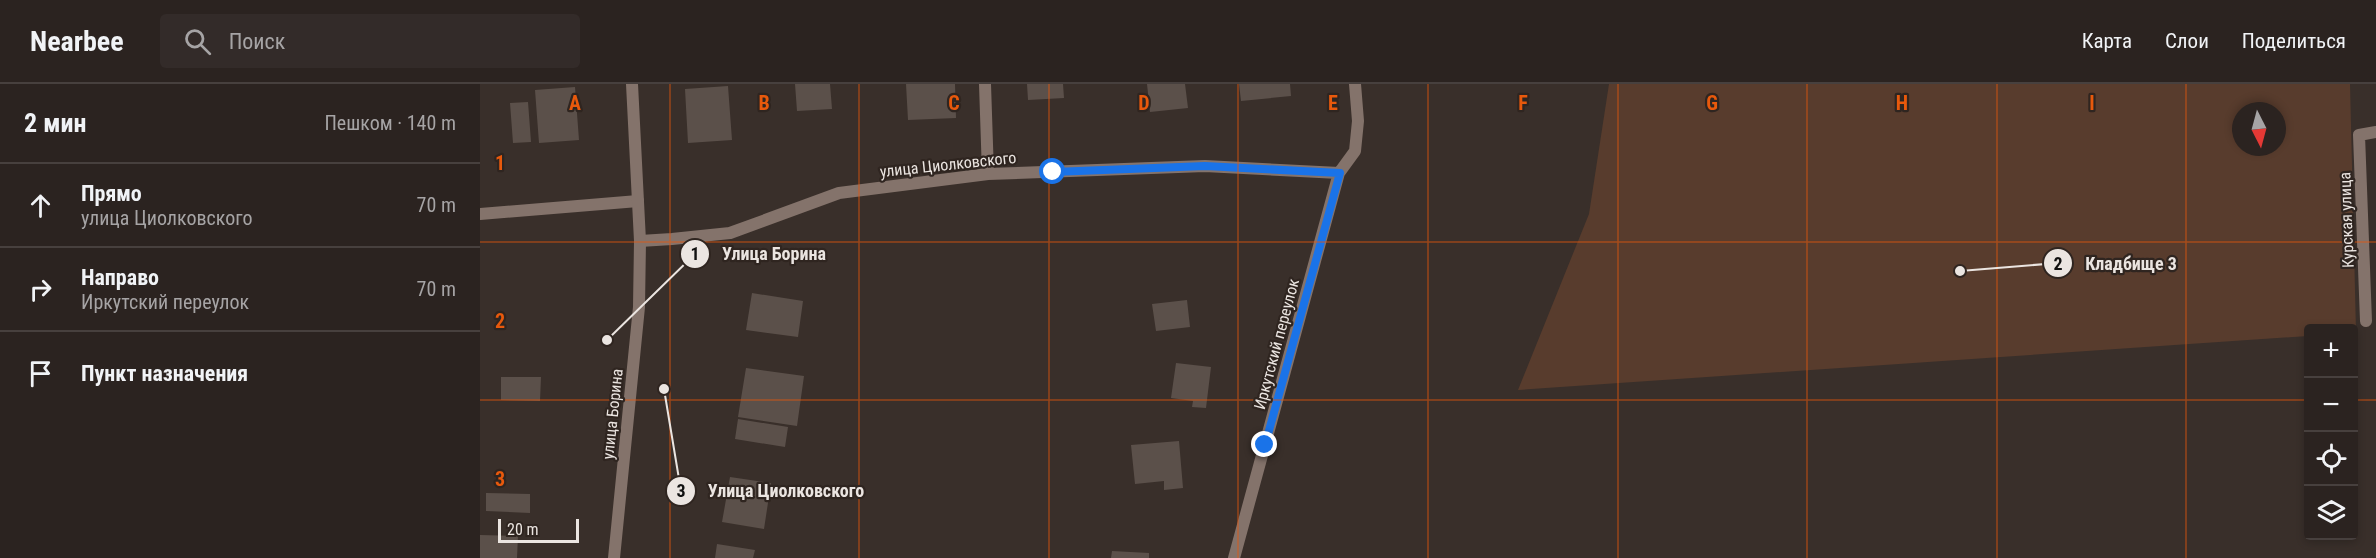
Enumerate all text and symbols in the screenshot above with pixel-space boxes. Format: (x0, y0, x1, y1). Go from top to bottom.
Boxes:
search box (160, 14, 580, 68)
text: Nearbee (30, 25, 124, 58)
icon: search (181, 25, 214, 58)
text: Поиск (229, 29, 285, 54)
text: Карта (2082, 29, 2132, 53)
text: Слои (2165, 29, 2209, 53)
text: Поделиться (2242, 29, 2346, 53)
text: A (569, 91, 581, 115)
text: B (758, 91, 770, 115)
text: C (948, 91, 960, 115)
text: D (1138, 91, 1150, 115)
text: E (1328, 91, 1338, 115)
text: F (1518, 91, 1528, 115)
text: G (1706, 91, 1718, 115)
text: H (1896, 91, 1908, 115)
text: I (2089, 91, 2095, 115)
north arrow (2232, 102, 2286, 156)
text: 2 мин (24, 108, 86, 138)
text: Пешком · 140 m (324, 111, 456, 135)
street label: улица Циолковского (879, 148, 1017, 181)
text: 1 (495, 151, 505, 175)
route start (1039, 158, 1065, 184)
street label: Курская улица (2335, 172, 2358, 268)
text: Прямо (81, 181, 142, 206)
icon: ahead (24, 189, 57, 222)
text: 70 m (417, 193, 456, 217)
text: улица Циолковского (81, 206, 253, 230)
callout: Улица Борина (680, 236, 838, 272)
text: 1 (690, 243, 700, 264)
text: Улица Борина (722, 243, 826, 264)
callout: Кладбище 3 (2043, 245, 2189, 281)
text: 2 (2053, 253, 2063, 274)
text: Кладбище 3 (2085, 253, 2177, 274)
text: Направо (81, 265, 159, 290)
icon: right (24, 273, 57, 306)
street label: Иркутский переулок (1250, 276, 1303, 412)
text: 70 m (417, 277, 456, 301)
text: Иркутский переулок (81, 290, 249, 314)
text: 2 (495, 309, 505, 333)
map controls (2304, 324, 2358, 540)
button: + (2304, 324, 2358, 378)
icon: arrive (24, 357, 57, 390)
text: Пункт назначения (81, 361, 248, 386)
street label: улица Борина (598, 368, 627, 460)
button: − (2304, 378, 2358, 432)
route end (1251, 431, 1277, 457)
button: locate (2304, 432, 2358, 486)
text: 3 (495, 467, 505, 491)
callout: Улица Циолковского (666, 473, 876, 509)
text: 3 (676, 480, 686, 501)
text: Улица Циолковского (708, 480, 864, 501)
button: layers (2304, 486, 2358, 540)
scale bar (498, 516, 579, 544)
text: 20 m (507, 520, 539, 539)

